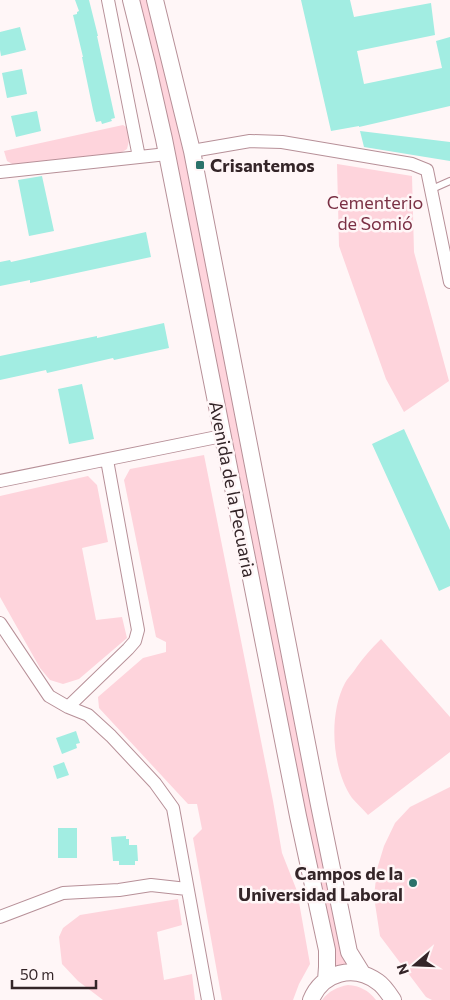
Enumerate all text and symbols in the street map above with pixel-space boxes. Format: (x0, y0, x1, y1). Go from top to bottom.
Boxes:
place label: Crisantemos (210, 154, 315, 176)
marker: Crisantemos (194, 159, 206, 171)
park label: Cementerio de Somió (327, 191, 423, 234)
street label: Avenida de la Pecuaria (205, 399, 261, 579)
place label: Campos de la Universidad Laboral (238, 862, 403, 905)
marker: Campos de la Universidad Laboral (407, 877, 419, 889)
north arrow (390, 940, 440, 990)
scale bar (12, 958, 96, 990)
text: N (392, 962, 412, 977)
text: 50 m (20, 965, 54, 983)

